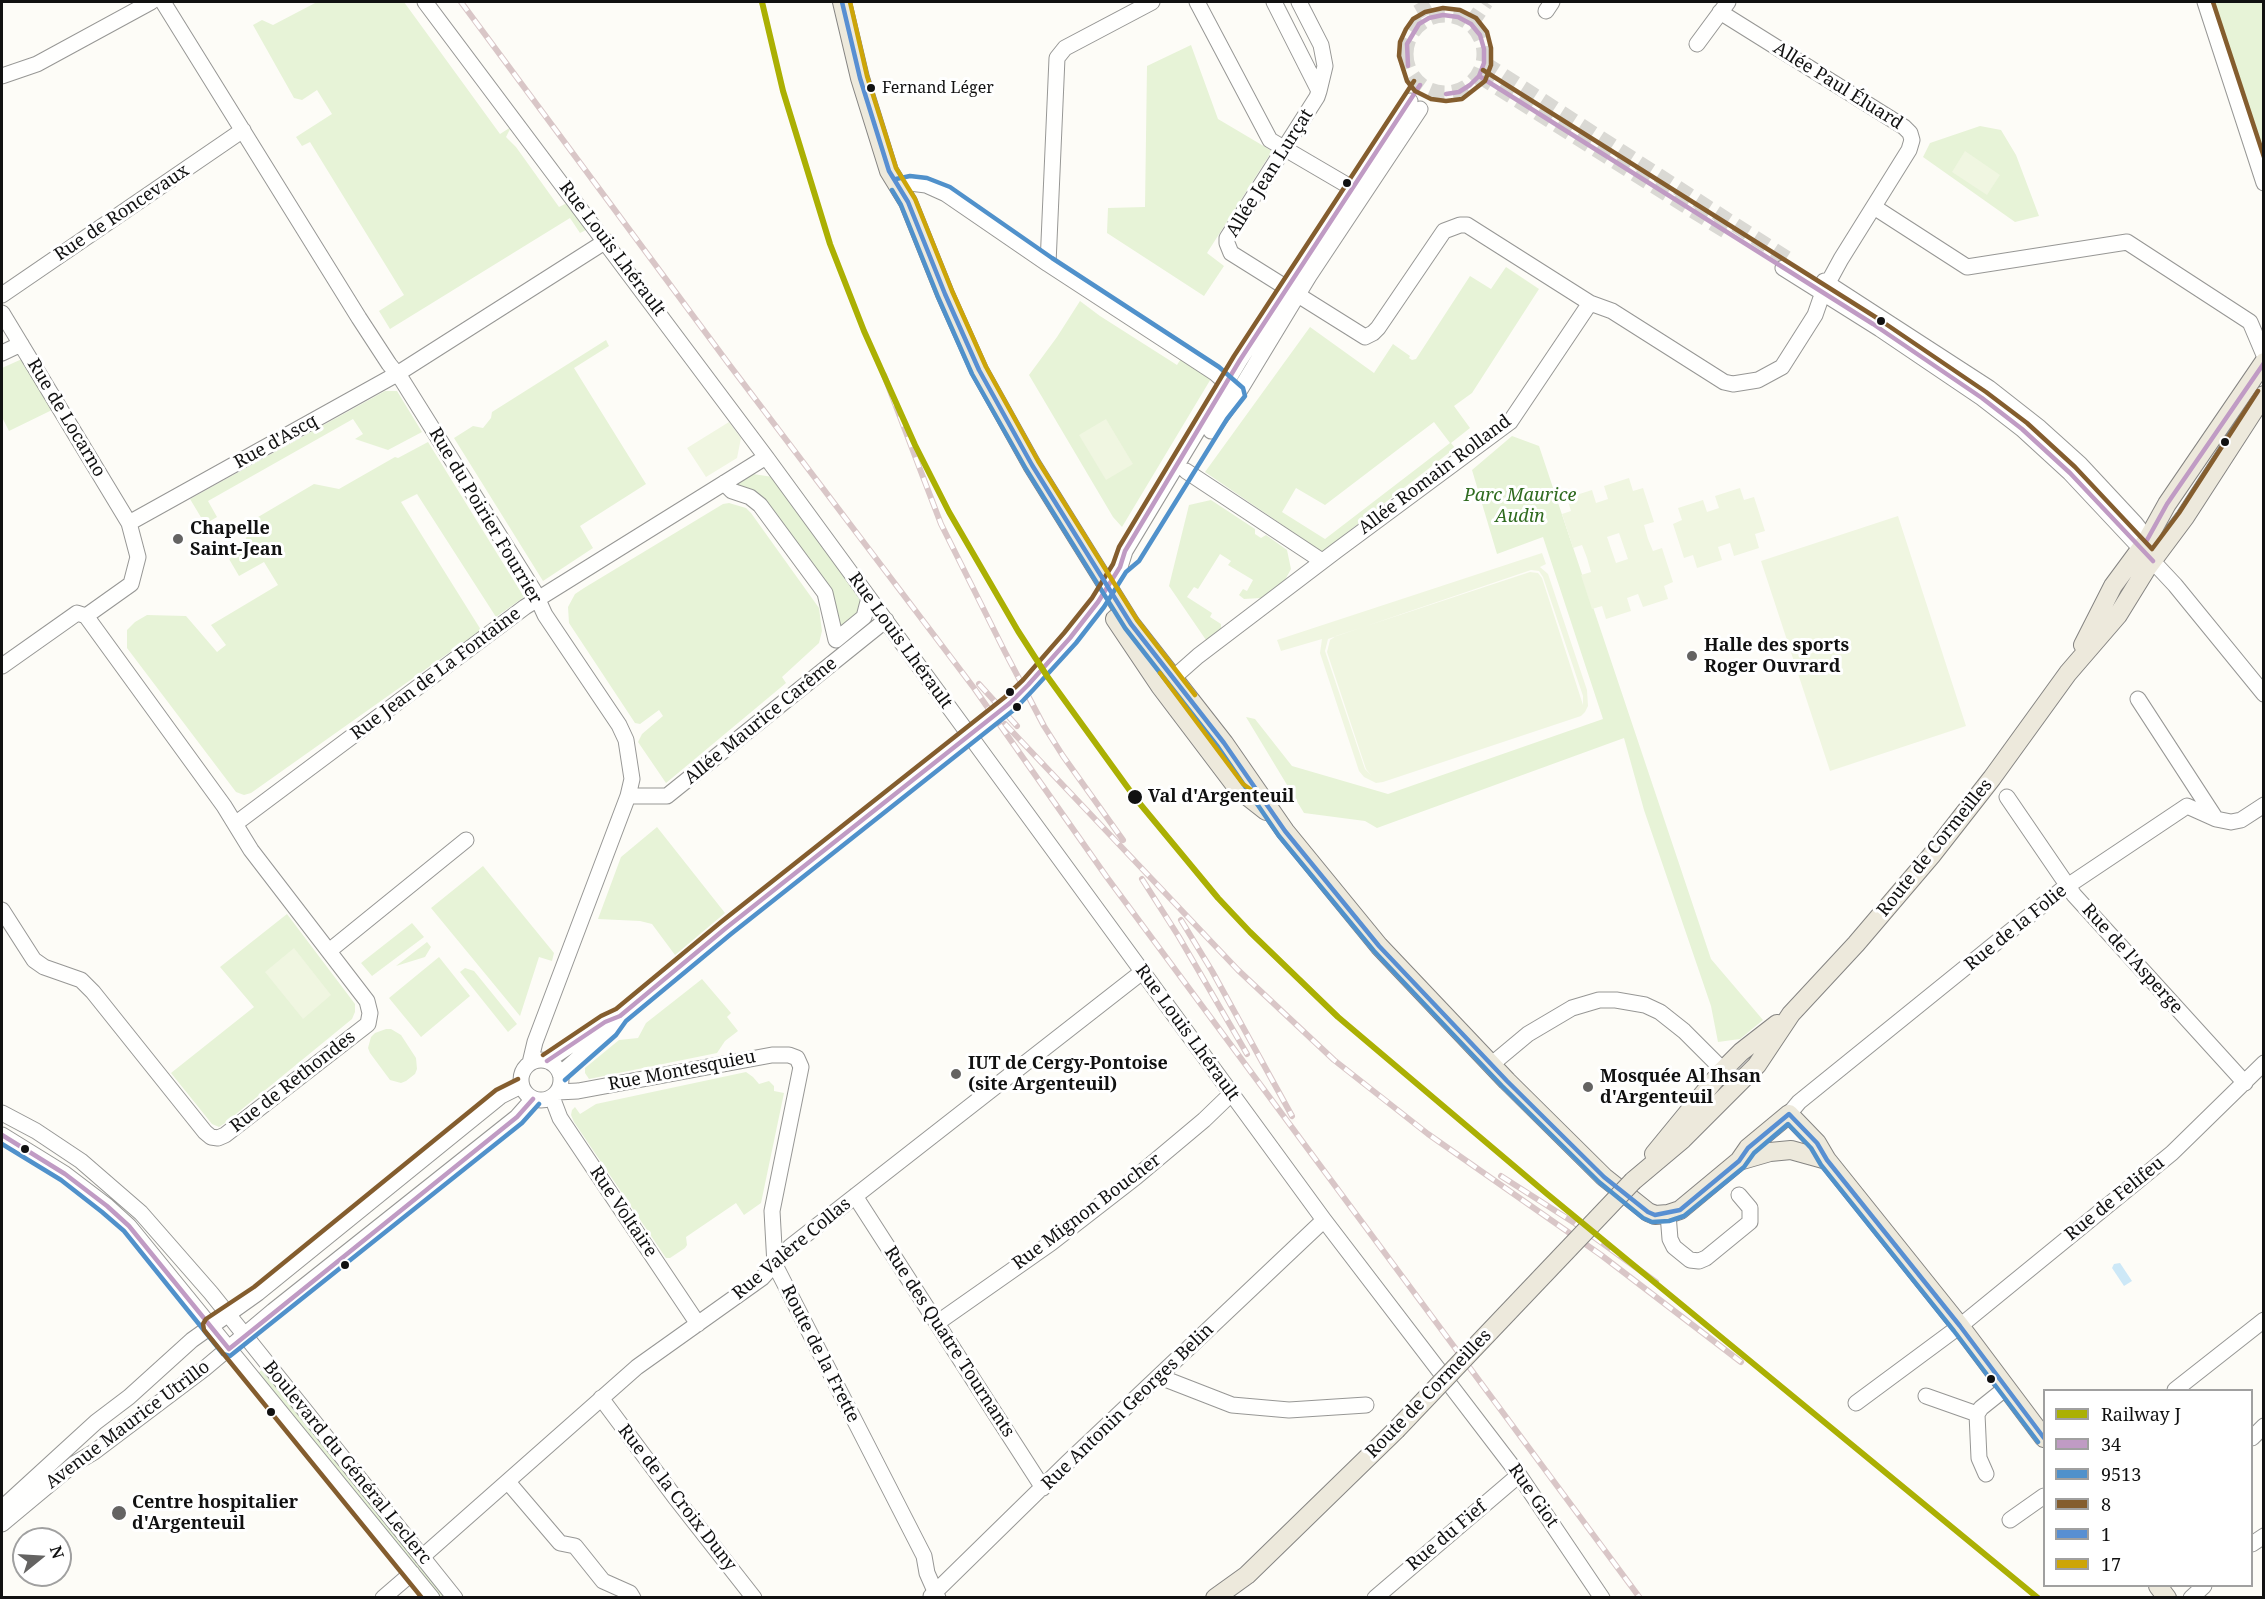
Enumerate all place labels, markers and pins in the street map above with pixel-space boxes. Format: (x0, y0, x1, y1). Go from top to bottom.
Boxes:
place label: Fernand Léger (882, 78, 994, 98)
marker: Fernand Léger (865, 82, 877, 94)
unlabelled marker (1341, 177, 1353, 189)
unlabelled marker (1875, 315, 1887, 327)
unlabelled marker (2219, 436, 2231, 448)
place label: Chapelle Saint-Jean (190, 518, 283, 560)
marker: Chapelle Saint-Jean (171, 532, 185, 546)
place label: Halle des sports Roger Ouvrard (1704, 635, 1849, 678)
marker: Halle des sports Roger Ouvrard (1685, 649, 1699, 663)
unlabelled marker (1004, 686, 1016, 698)
unlabelled marker (1011, 701, 1023, 713)
place label: Val d'Argenteuil (1148, 786, 1294, 808)
marker: Val d'Argenteuil (1126, 788, 1144, 806)
place label: IUT de Cergy-Pontoise (site Argenteuil) (968, 1053, 1168, 1096)
place label: Mosquée Al Ihsan d'Argenteuil (1600, 1066, 1761, 1108)
marker: IUT de Cergy-Pontoise (site Argenteuil) (949, 1067, 963, 1081)
marker: Mosquée Al Ihsan d'Argenteuil (1581, 1080, 1595, 1094)
unlabelled marker (19, 1143, 31, 1155)
unlabelled marker (339, 1259, 351, 1271)
unlabelled marker (1985, 1373, 1997, 1385)
unlabelled marker (265, 1406, 277, 1418)
place label: Centre hospitalier d'Argenteuil (132, 1492, 298, 1534)
marker: Centre hospitalier d'Argenteuil (110, 1504, 128, 1522)

